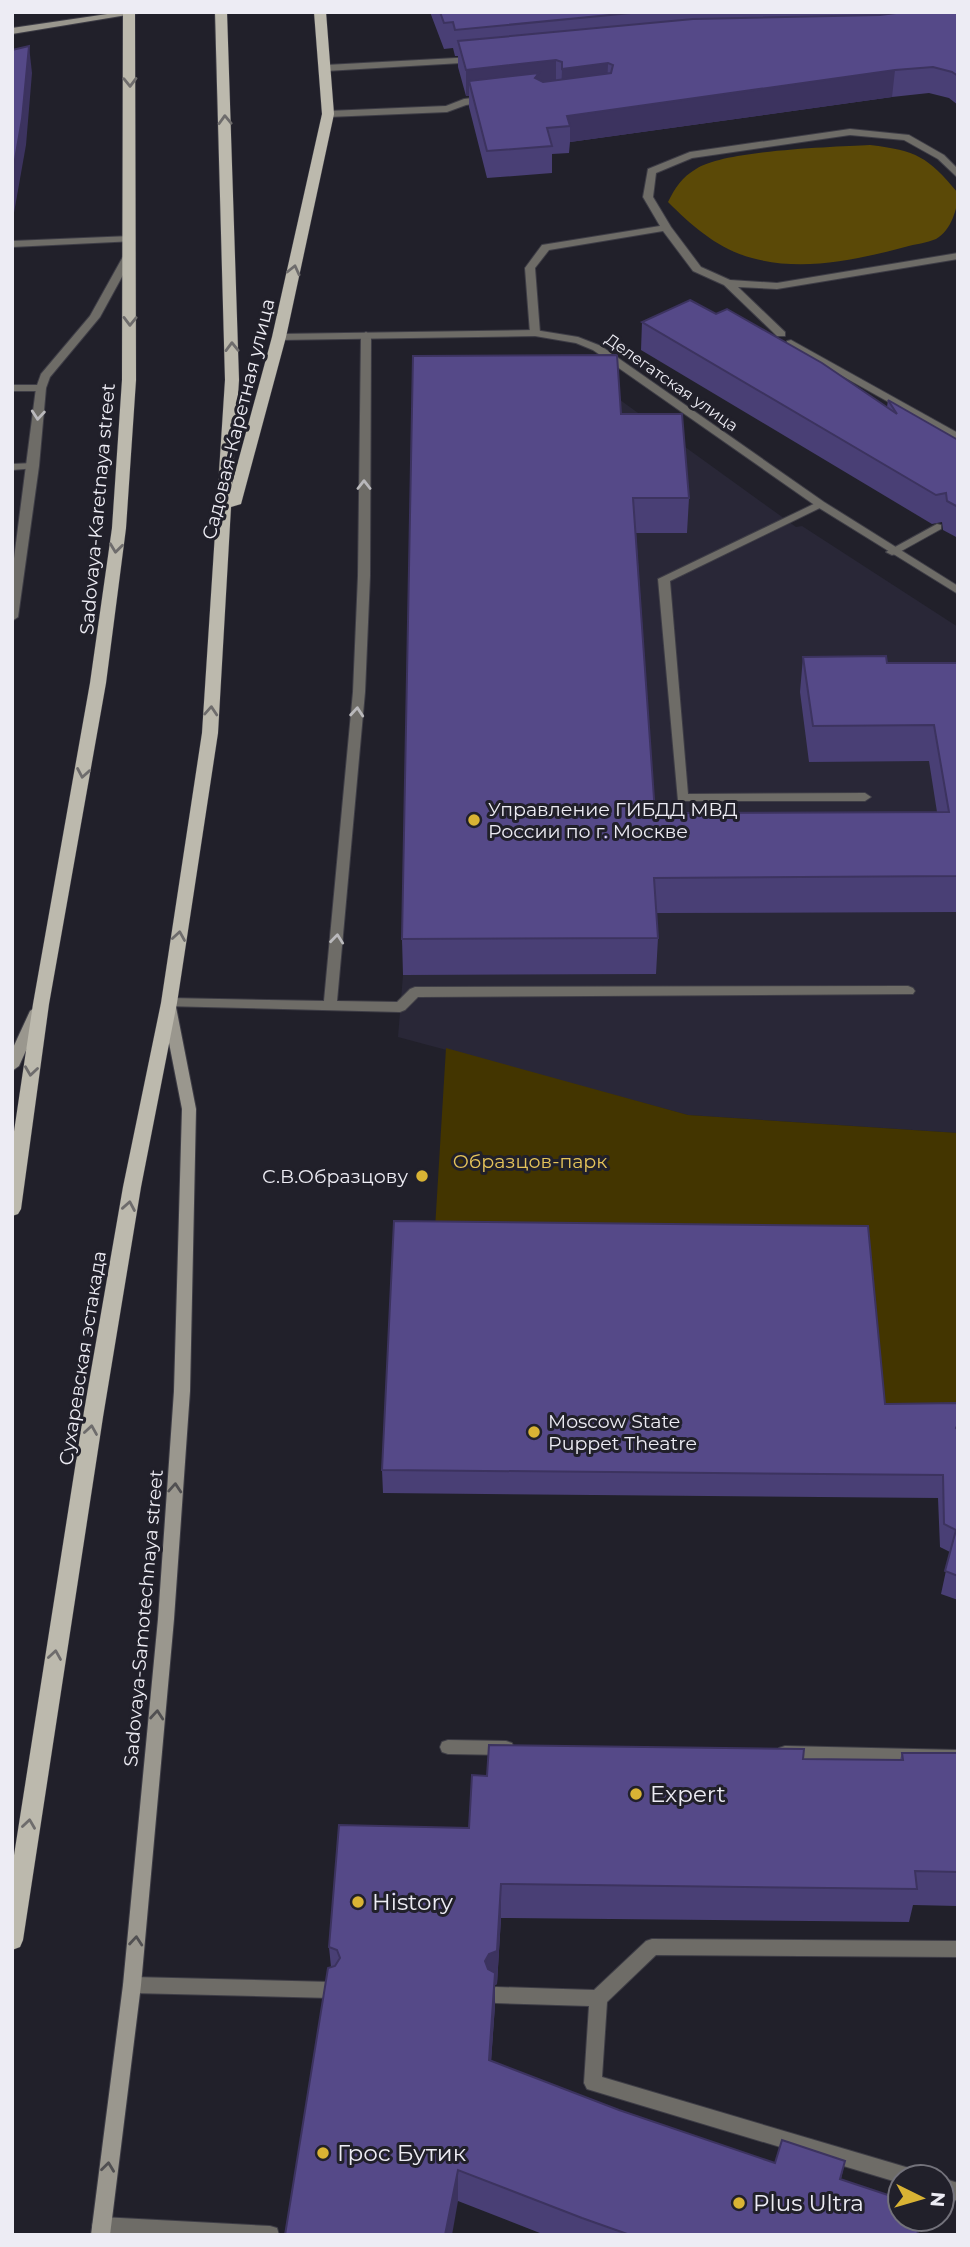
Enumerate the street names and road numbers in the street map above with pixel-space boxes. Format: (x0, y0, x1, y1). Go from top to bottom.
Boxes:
street label: Садовая-Каретная улица (197, 296, 280, 542)
street label: Делегатская улица (602, 329, 742, 435)
street label: Sadovaya-Karetnaya street (75, 382, 120, 636)
street label: Сухаревская эстакада (54, 1249, 111, 1467)
street label: Sadovaya-Samotechnaya street (119, 1468, 168, 1768)

